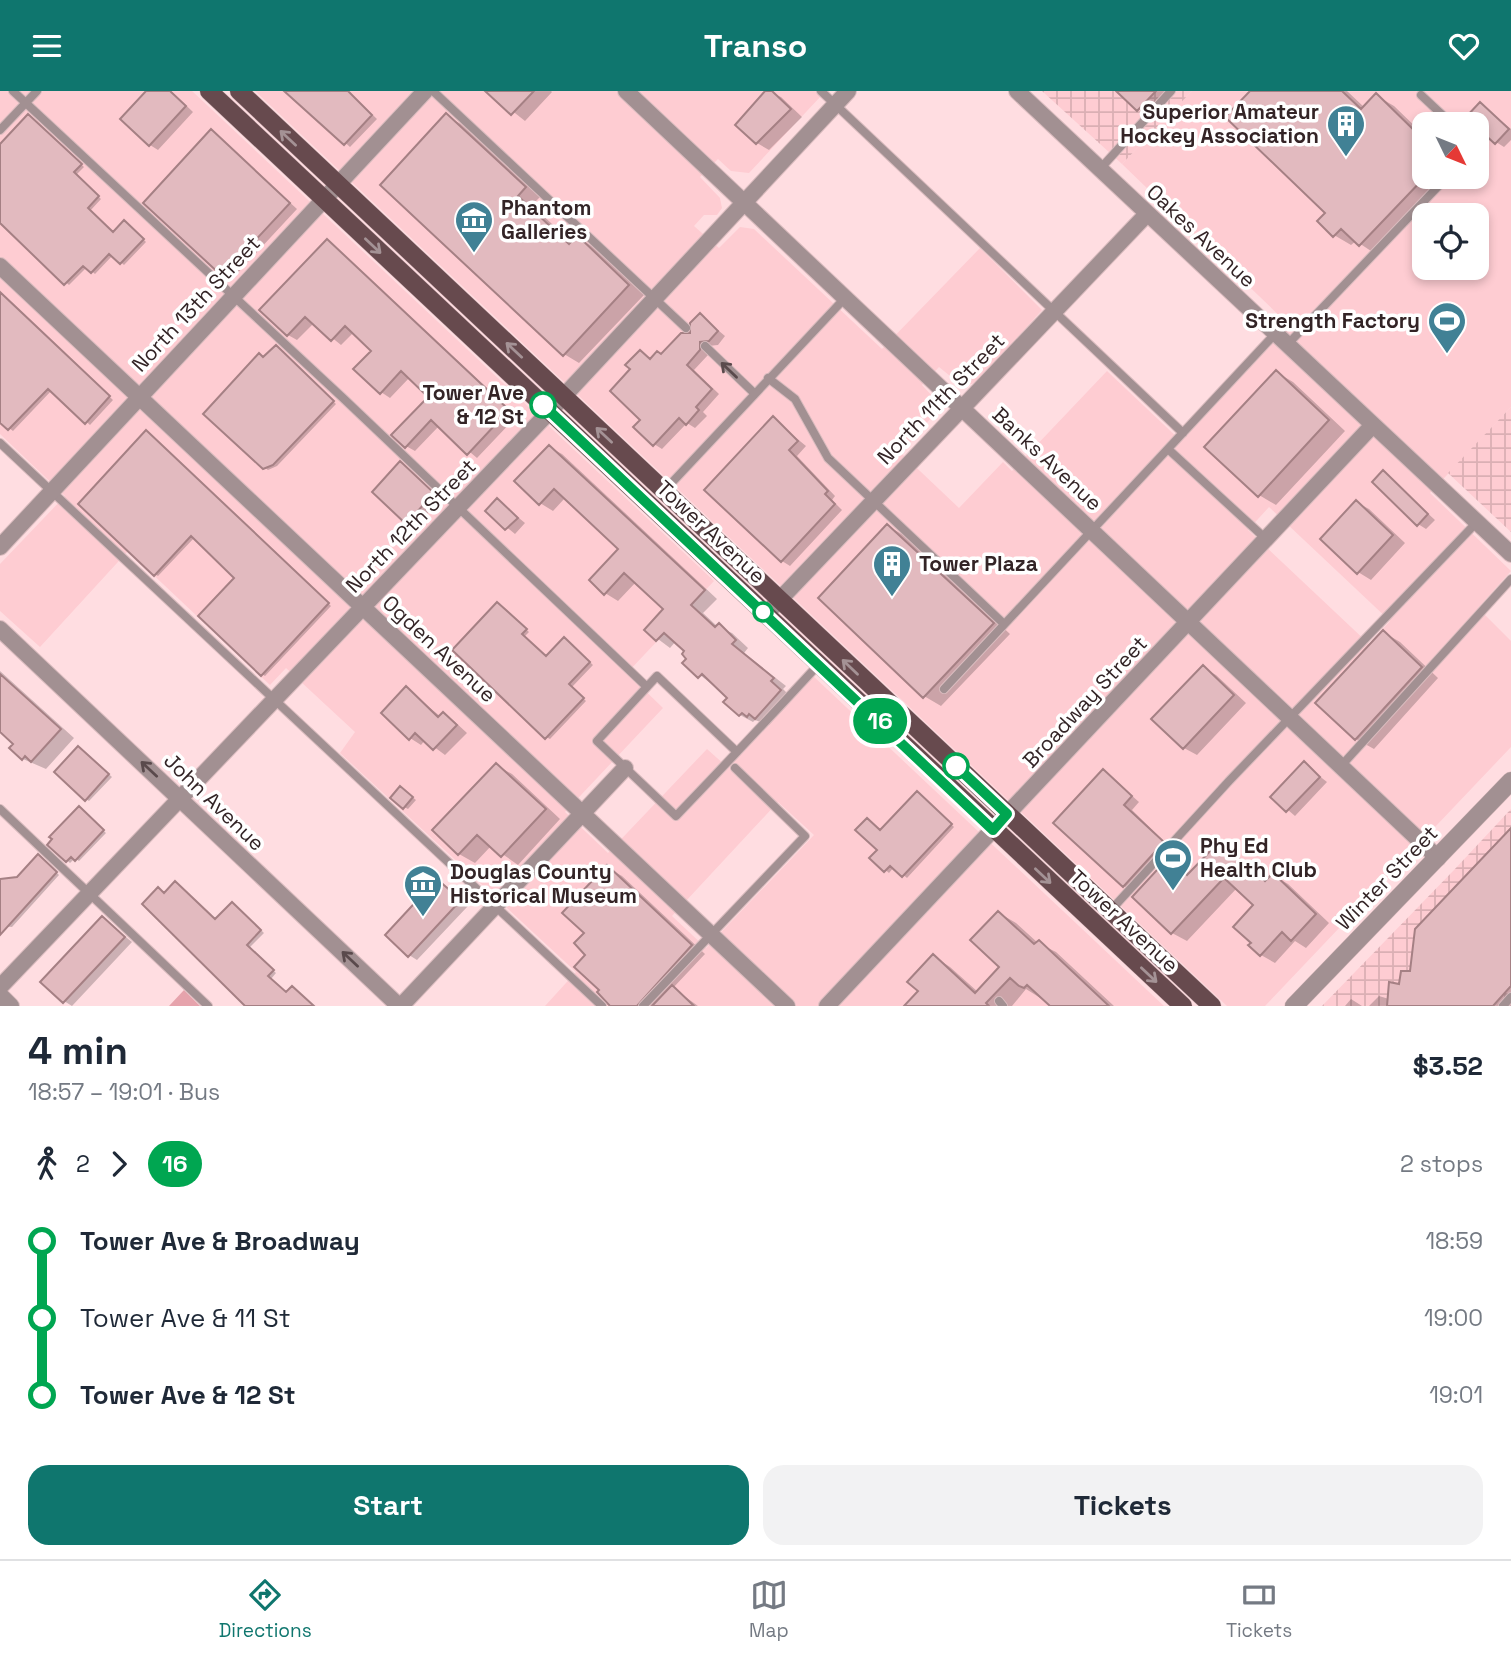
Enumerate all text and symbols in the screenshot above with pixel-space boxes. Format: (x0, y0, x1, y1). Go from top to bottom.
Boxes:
text: Transo (704, 26, 807, 66)
icon: menu (28, 27, 66, 65)
icon: heart (1445, 27, 1483, 65)
place label: Superior Amateur Hockey Association (1120, 98, 1319, 149)
building icon: Superior Amateur Hockey Association (1325, 103, 1367, 158)
north arrow (1412, 112, 1489, 189)
map controls (1412, 112, 1489, 280)
one-way arrow (280, 129, 297, 146)
street label: Oakes Avenue (1141, 178, 1262, 293)
place label: Phantom Galleries (501, 194, 591, 245)
museum icon: Phantom Galleries (453, 199, 495, 254)
button: locate (1412, 203, 1489, 280)
street label: North 13th Street (126, 230, 266, 377)
one-way arrow (364, 238, 382, 254)
sports icon: Strength Factory (1426, 300, 1468, 355)
place label: Strength Factory (1245, 307, 1420, 334)
street label: North 11th Street (871, 327, 1010, 470)
one-way arrow (506, 341, 523, 358)
one-way arrow (721, 361, 738, 378)
place label: Tower Ave & 12 St (422, 379, 524, 430)
marker: Tower Ave & 12 St (530, 392, 556, 418)
street label: Banks Avenue (987, 401, 1108, 516)
one-way arrow (596, 426, 613, 443)
street label: North 12th Street (340, 453, 482, 598)
street label: Tower Avenue (651, 474, 771, 589)
building icon: Tower Plaza (871, 543, 913, 598)
place label: Tower Plaza (919, 550, 1038, 577)
street label: Ogden Avenue (377, 589, 502, 708)
unlabelled marker (753, 602, 773, 622)
street label: Broadway Street (1017, 630, 1153, 773)
one-way arrow (842, 658, 859, 675)
line badge: 16 (848, 698, 912, 744)
text: 16 (867, 705, 893, 736)
street label: John Avenue (158, 747, 270, 856)
unlabelled marker (943, 753, 969, 779)
one-way arrow (140, 761, 158, 777)
street label: Winter Street (1330, 820, 1443, 936)
place label: Phy Ed Health Club (1200, 832, 1317, 883)
sports icon: Phy Ed Health Club (1152, 837, 1194, 892)
place label: Douglas County Historical Museum (450, 858, 637, 909)
museum icon: Douglas County Historical Museum (402, 863, 444, 918)
street label: Tower Avenue (1064, 863, 1184, 978)
one-way arrow (1034, 868, 1052, 884)
one-way arrow (342, 951, 359, 968)
one-way arrow (1140, 967, 1158, 983)
text: 4 min (28, 1027, 128, 1075)
text: $3.52 (1413, 1049, 1483, 1083)
text: 18:57 – 19:01 · Bus (28, 1077, 220, 1107)
icon: walk (28, 1145, 66, 1183)
icon: forward (100, 1145, 138, 1183)
text: 16 (162, 1148, 188, 1179)
text: 2 (76, 1149, 90, 1179)
text: 2 stops (1400, 1149, 1483, 1179)
text: Tower Ave & Broadway (80, 1224, 360, 1258)
text: 18:59 (1425, 1226, 1483, 1256)
text: Tower Ave & 11 St (80, 1301, 291, 1335)
text: 19:00 (1424, 1303, 1483, 1333)
text: Tower Ave & 12 St (80, 1378, 296, 1412)
text: 19:01 (1429, 1380, 1483, 1410)
button: Start (28, 1465, 749, 1545)
button: Tickets (763, 1465, 1483, 1545)
tab: Directions (219, 1576, 312, 1643)
tab: Map (749, 1576, 789, 1643)
tab: Tickets (1226, 1576, 1292, 1643)

